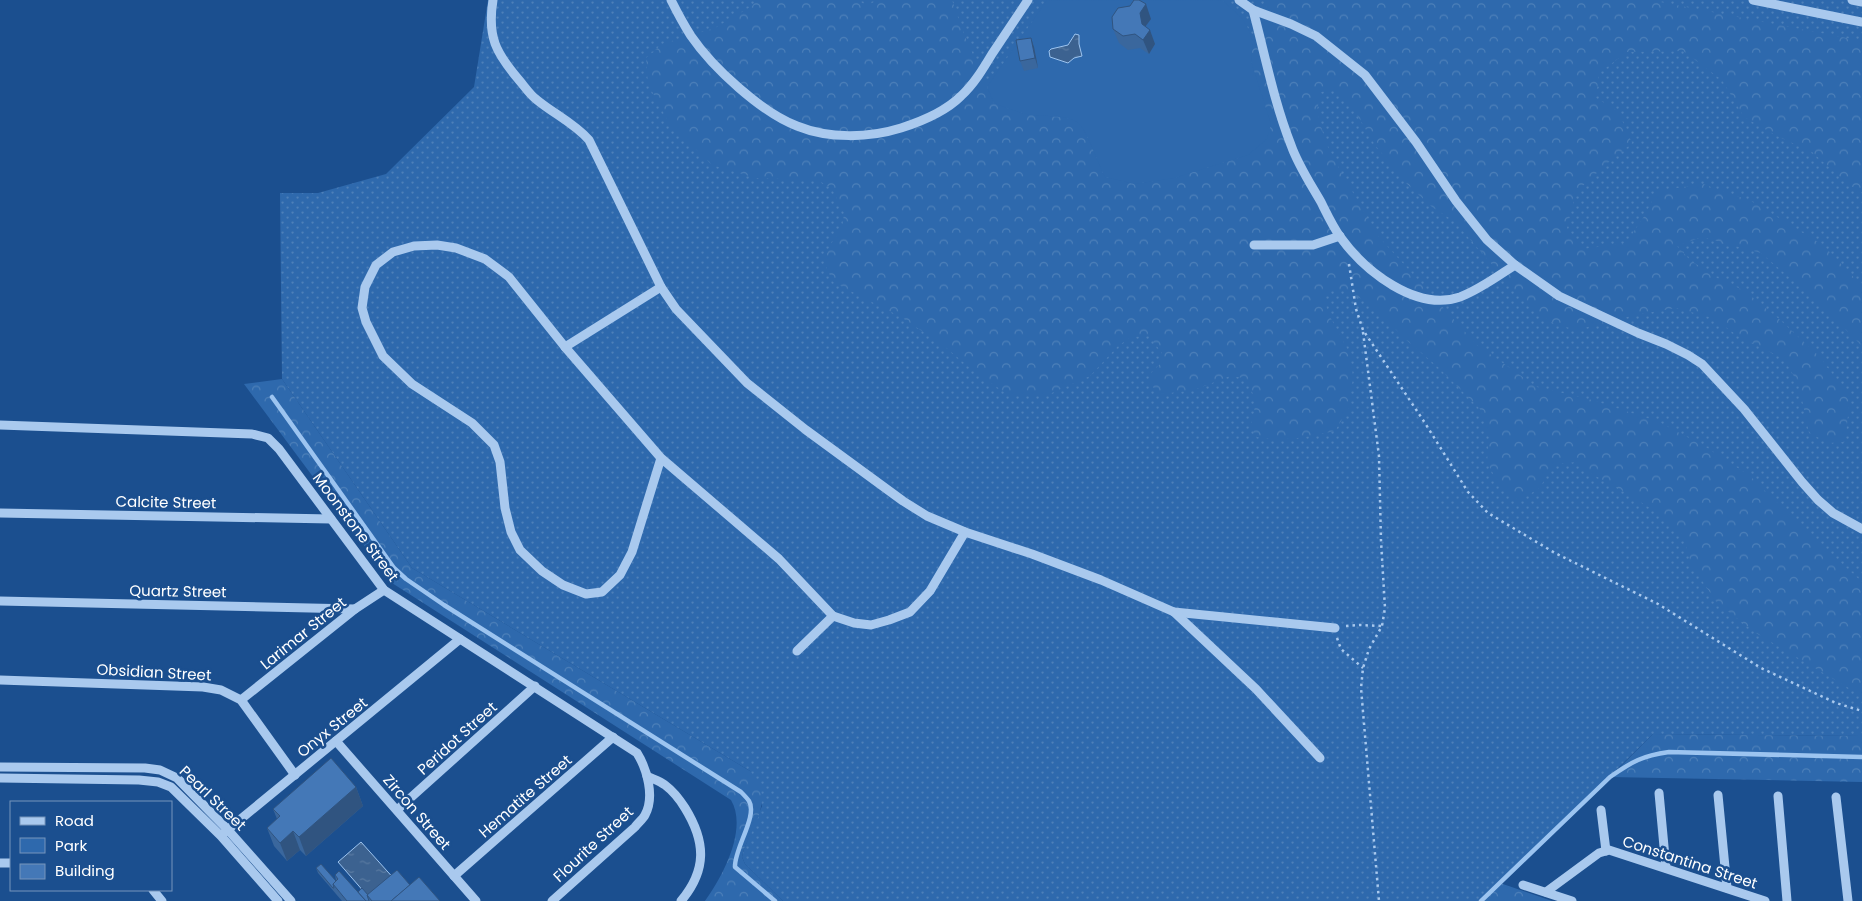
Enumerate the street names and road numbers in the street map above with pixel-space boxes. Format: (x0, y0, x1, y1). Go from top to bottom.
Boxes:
street label: Moonstone Street (308, 468, 404, 586)
street label: Calcite Street (115, 491, 217, 513)
street label: Quartz Street (129, 580, 227, 602)
street label: Larimar Street (256, 592, 350, 674)
street label: Obsidian Street (96, 659, 212, 685)
street label: Onyx Street (292, 692, 372, 762)
street label: Peridot Street (413, 697, 501, 779)
street label: Hematite Street (474, 750, 576, 842)
street label: Pearl Street (175, 761, 251, 835)
street label: Zircon Street (378, 770, 456, 854)
street label: Flourite Street (548, 801, 638, 887)
street label: Constantina Street (1620, 830, 1760, 894)

